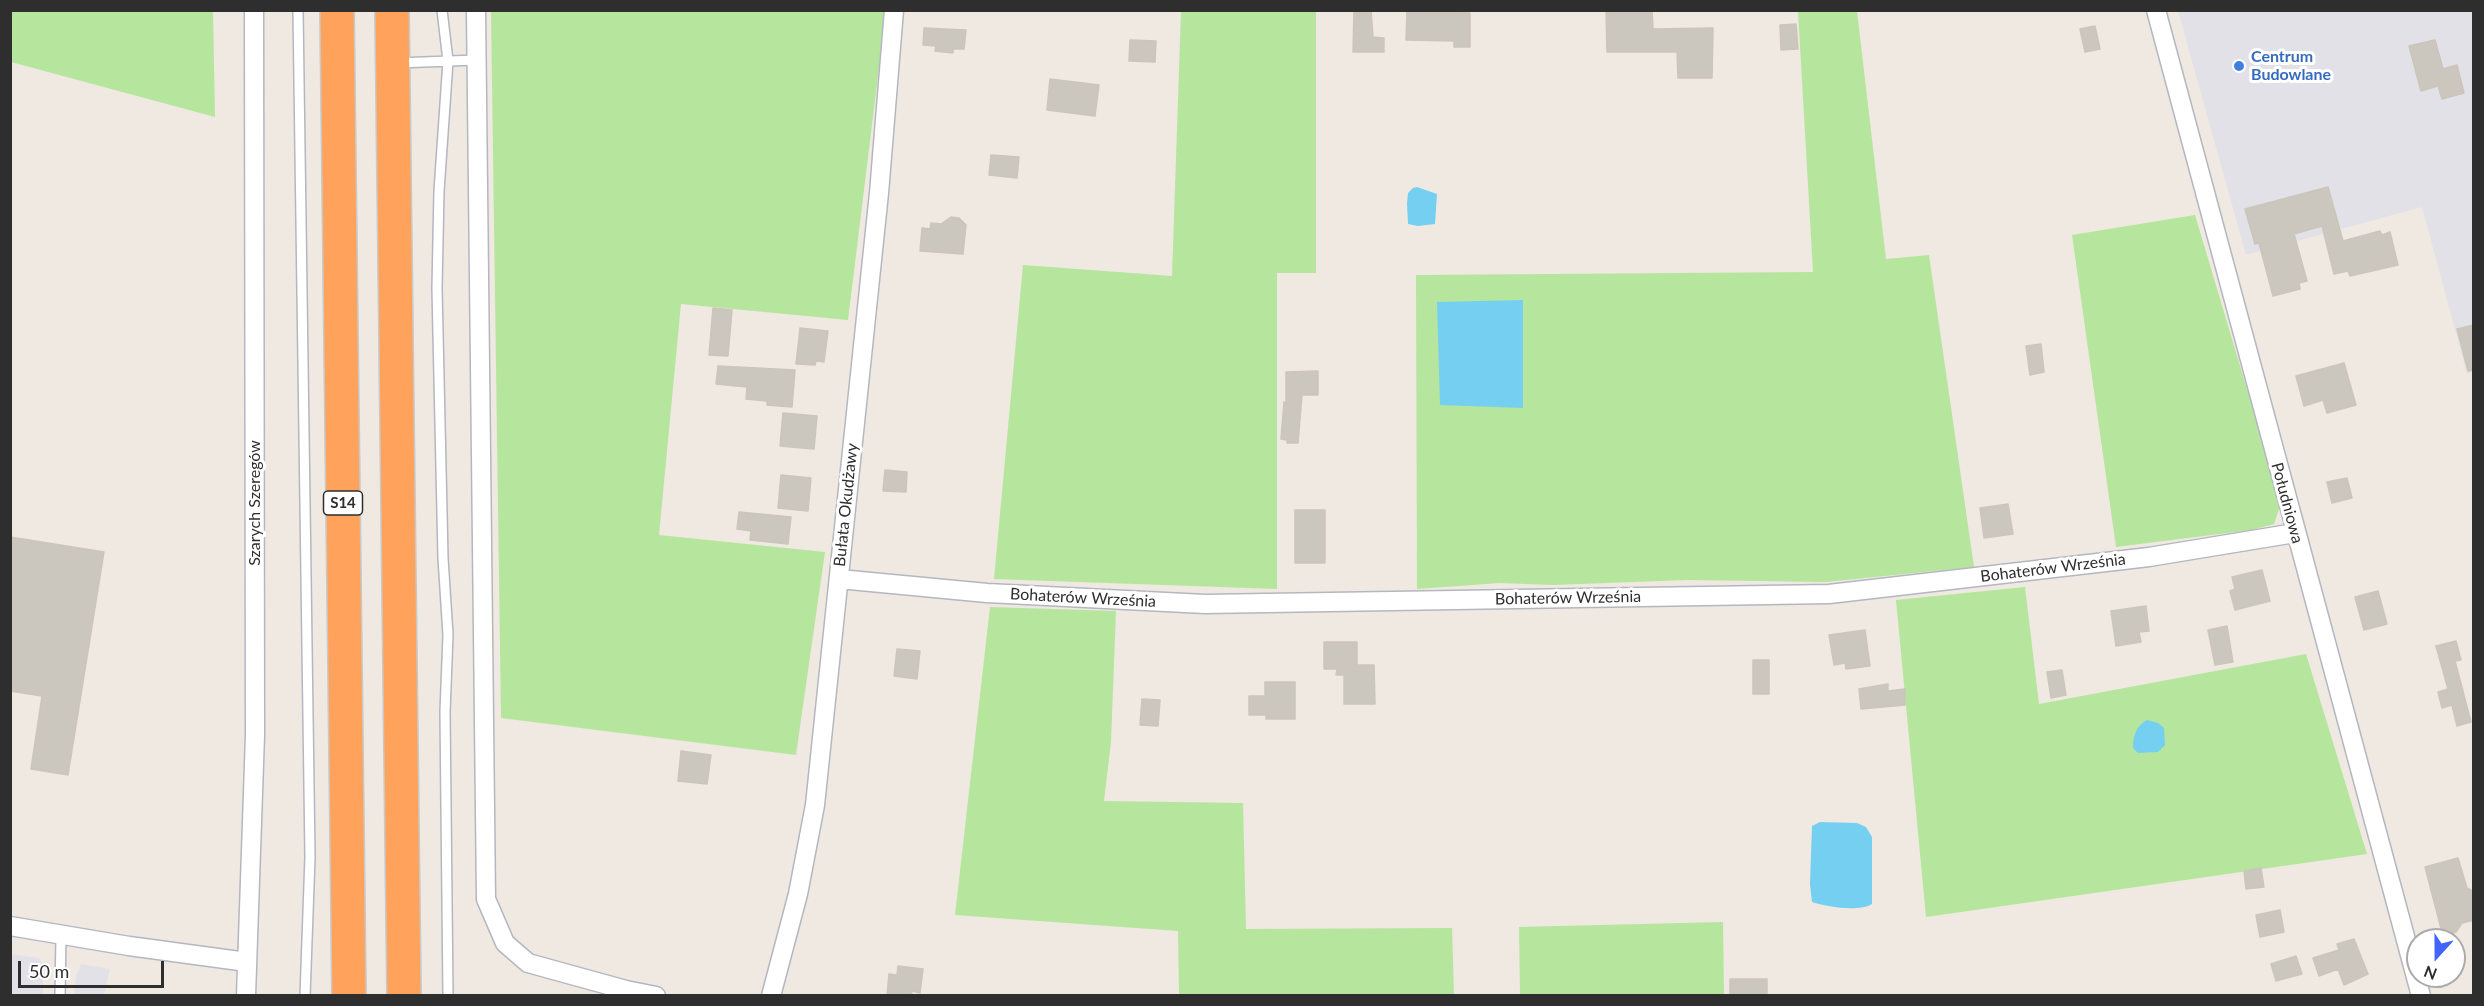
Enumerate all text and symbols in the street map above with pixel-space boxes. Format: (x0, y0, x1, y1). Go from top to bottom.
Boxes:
place label: Centrum Budowlane (2251, 47, 2331, 85)
marker: Centrum Budowlane (2232, 59, 2246, 73)
street label: Szarych Szeregów (245, 440, 265, 566)
street label: Bułata Okudżawy (830, 442, 862, 568)
street label: Południowa (2267, 460, 2307, 546)
road number: S14 (324, 491, 362, 515)
street label: Bohaterów Września (1979, 550, 2127, 586)
street label: Bohaterów Września (1009, 585, 1157, 611)
street label: Bohaterów Września (1495, 587, 1641, 609)
north arrow (2406, 928, 2466, 988)
scale bar (21, 949, 166, 987)
text: 50 m (29, 960, 69, 982)
text: N (2421, 962, 2439, 984)

